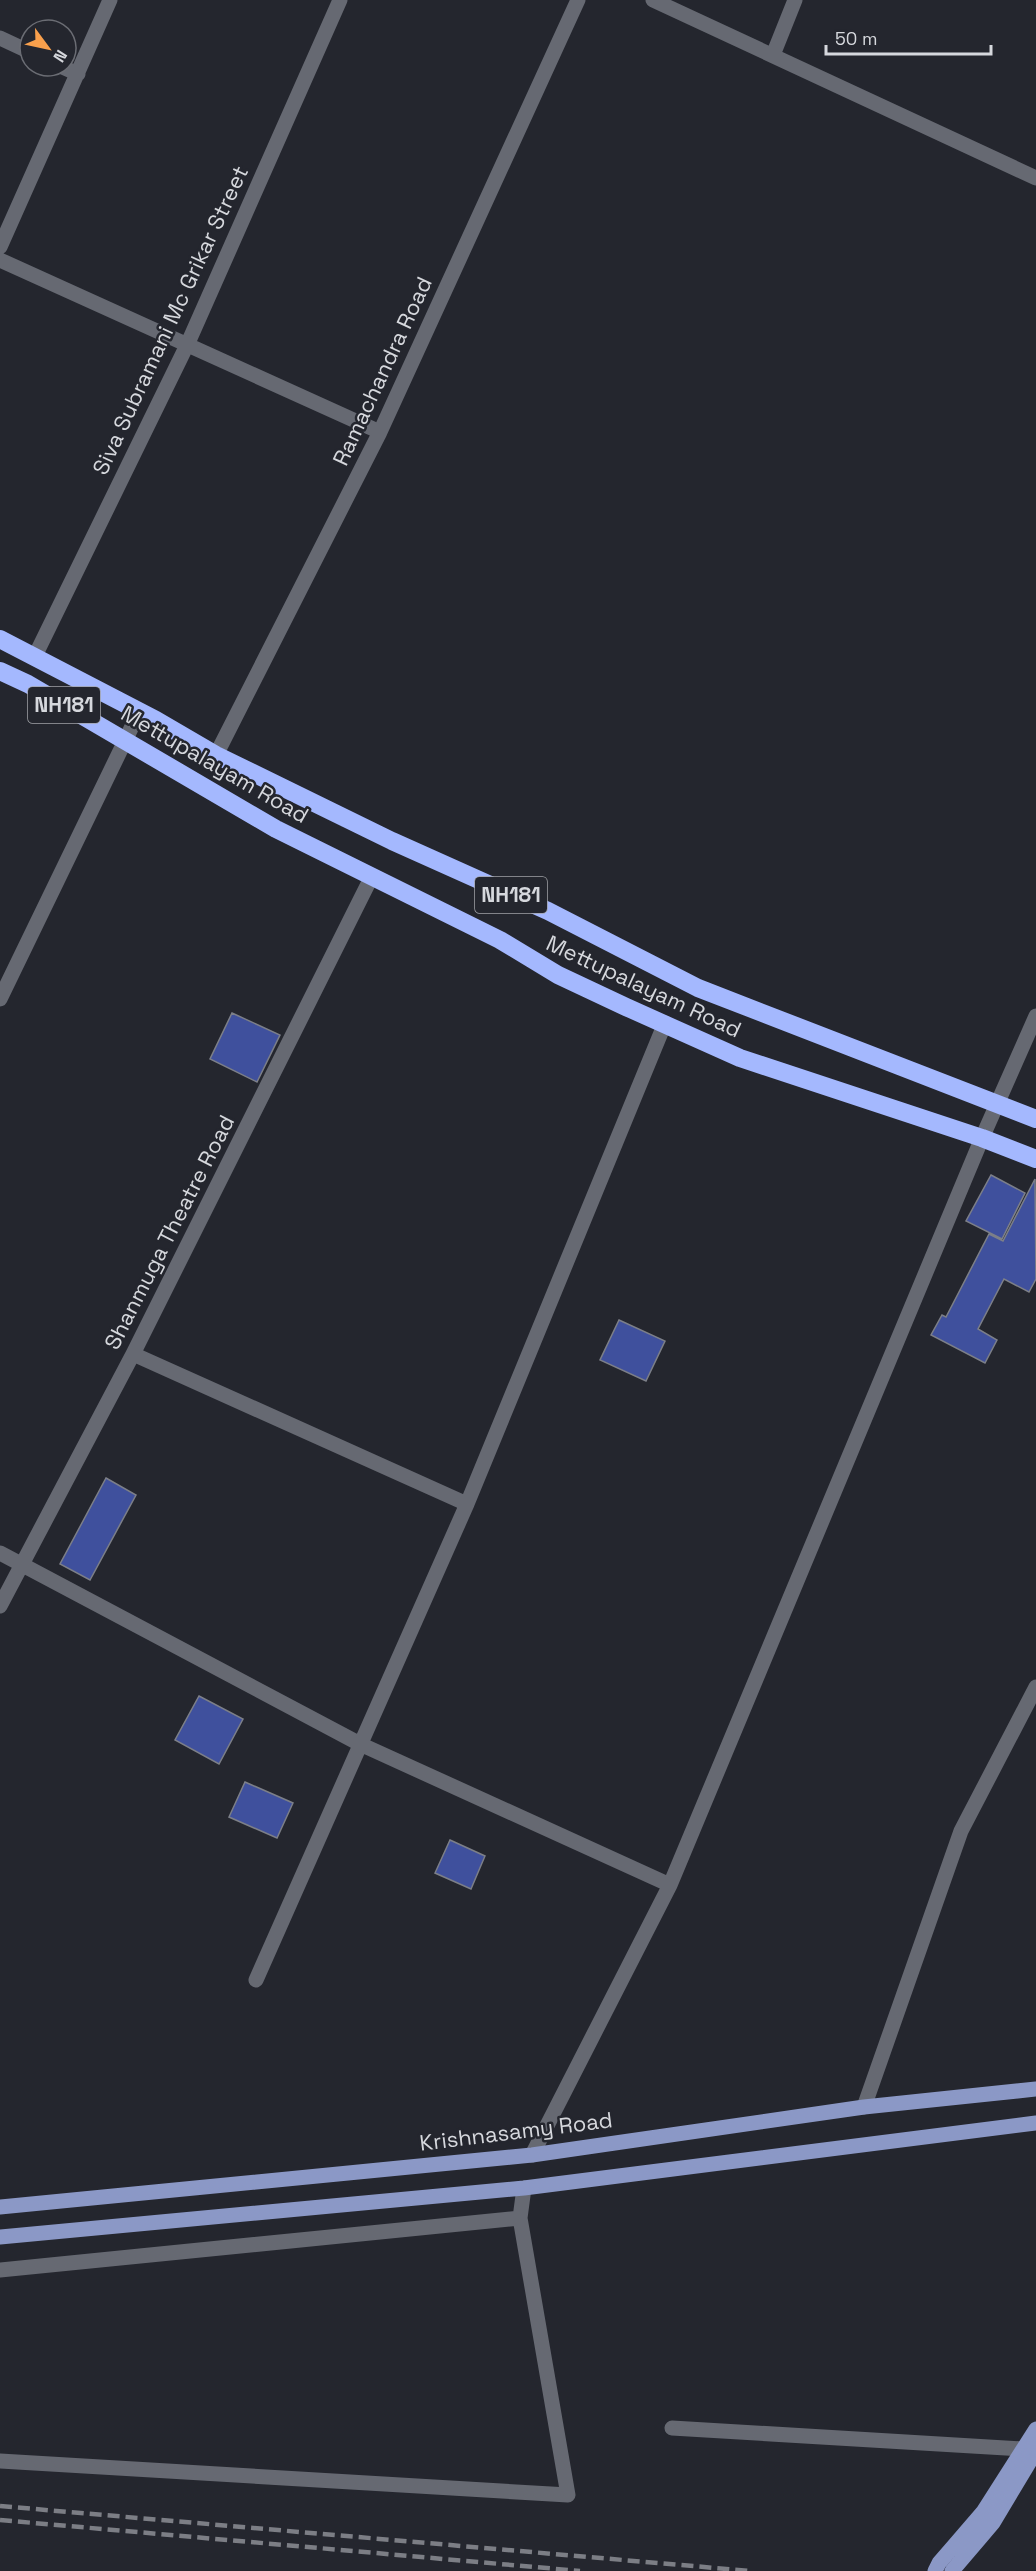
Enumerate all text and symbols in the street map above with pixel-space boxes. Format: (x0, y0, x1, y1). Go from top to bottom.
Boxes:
north arrow (18, 18, 78, 78)
scale bar (826, 18, 991, 56)
text: 50 m (835, 27, 877, 50)
text: N (48, 46, 72, 66)
street label: Siva Subramani Mc Grikar Street (86, 161, 254, 479)
street label: Ramachandra Road (326, 272, 438, 470)
road number: NH181 (28, 687, 100, 723)
street label: Mettupalayam Road (116, 699, 314, 829)
road number: NH181 (475, 877, 547, 913)
street label: Mettupalayam Road (542, 929, 746, 1043)
street label: Shanmuga Theatre Road (98, 1110, 240, 1354)
street label: Krishnasamy Road (418, 2105, 614, 2157)

